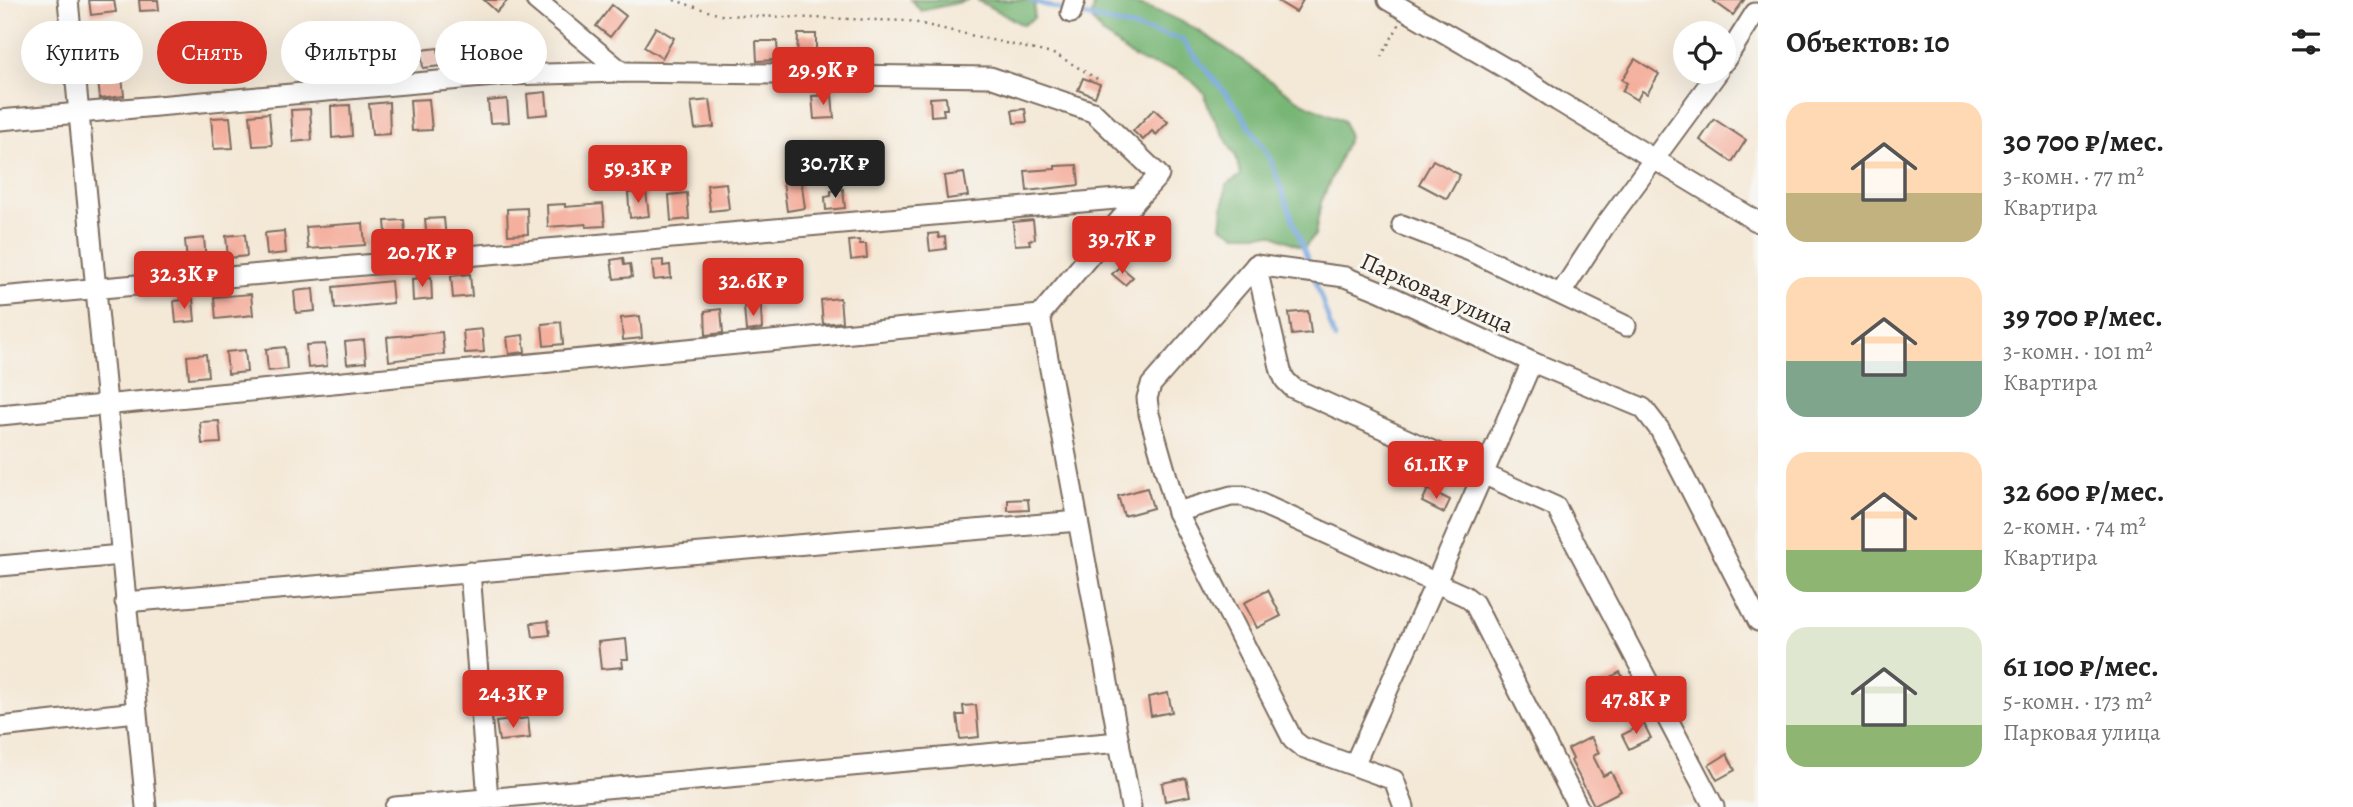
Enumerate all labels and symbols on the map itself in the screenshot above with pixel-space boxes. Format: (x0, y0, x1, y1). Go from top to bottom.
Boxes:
pin: 29.9K ₽ (758, 48, 888, 107)
pin: 30.7K ₽ (770, 140, 900, 200)
pin: 59.3K ₽ (573, 146, 703, 205)
pin: 39.7K ₽ (1057, 216, 1187, 276)
pin: 20.7K ₽ (357, 230, 487, 289)
street label: Парковая улица (1355, 245, 1519, 341)
pin: 32.3K ₽ (119, 252, 249, 311)
pin: 32.6K ₽ (688, 258, 818, 318)
pin: 61.1K ₽ (1371, 442, 1501, 501)
pin: 24.3K ₽ (448, 670, 578, 730)
pin: 47.8K ₽ (1571, 676, 1701, 736)

